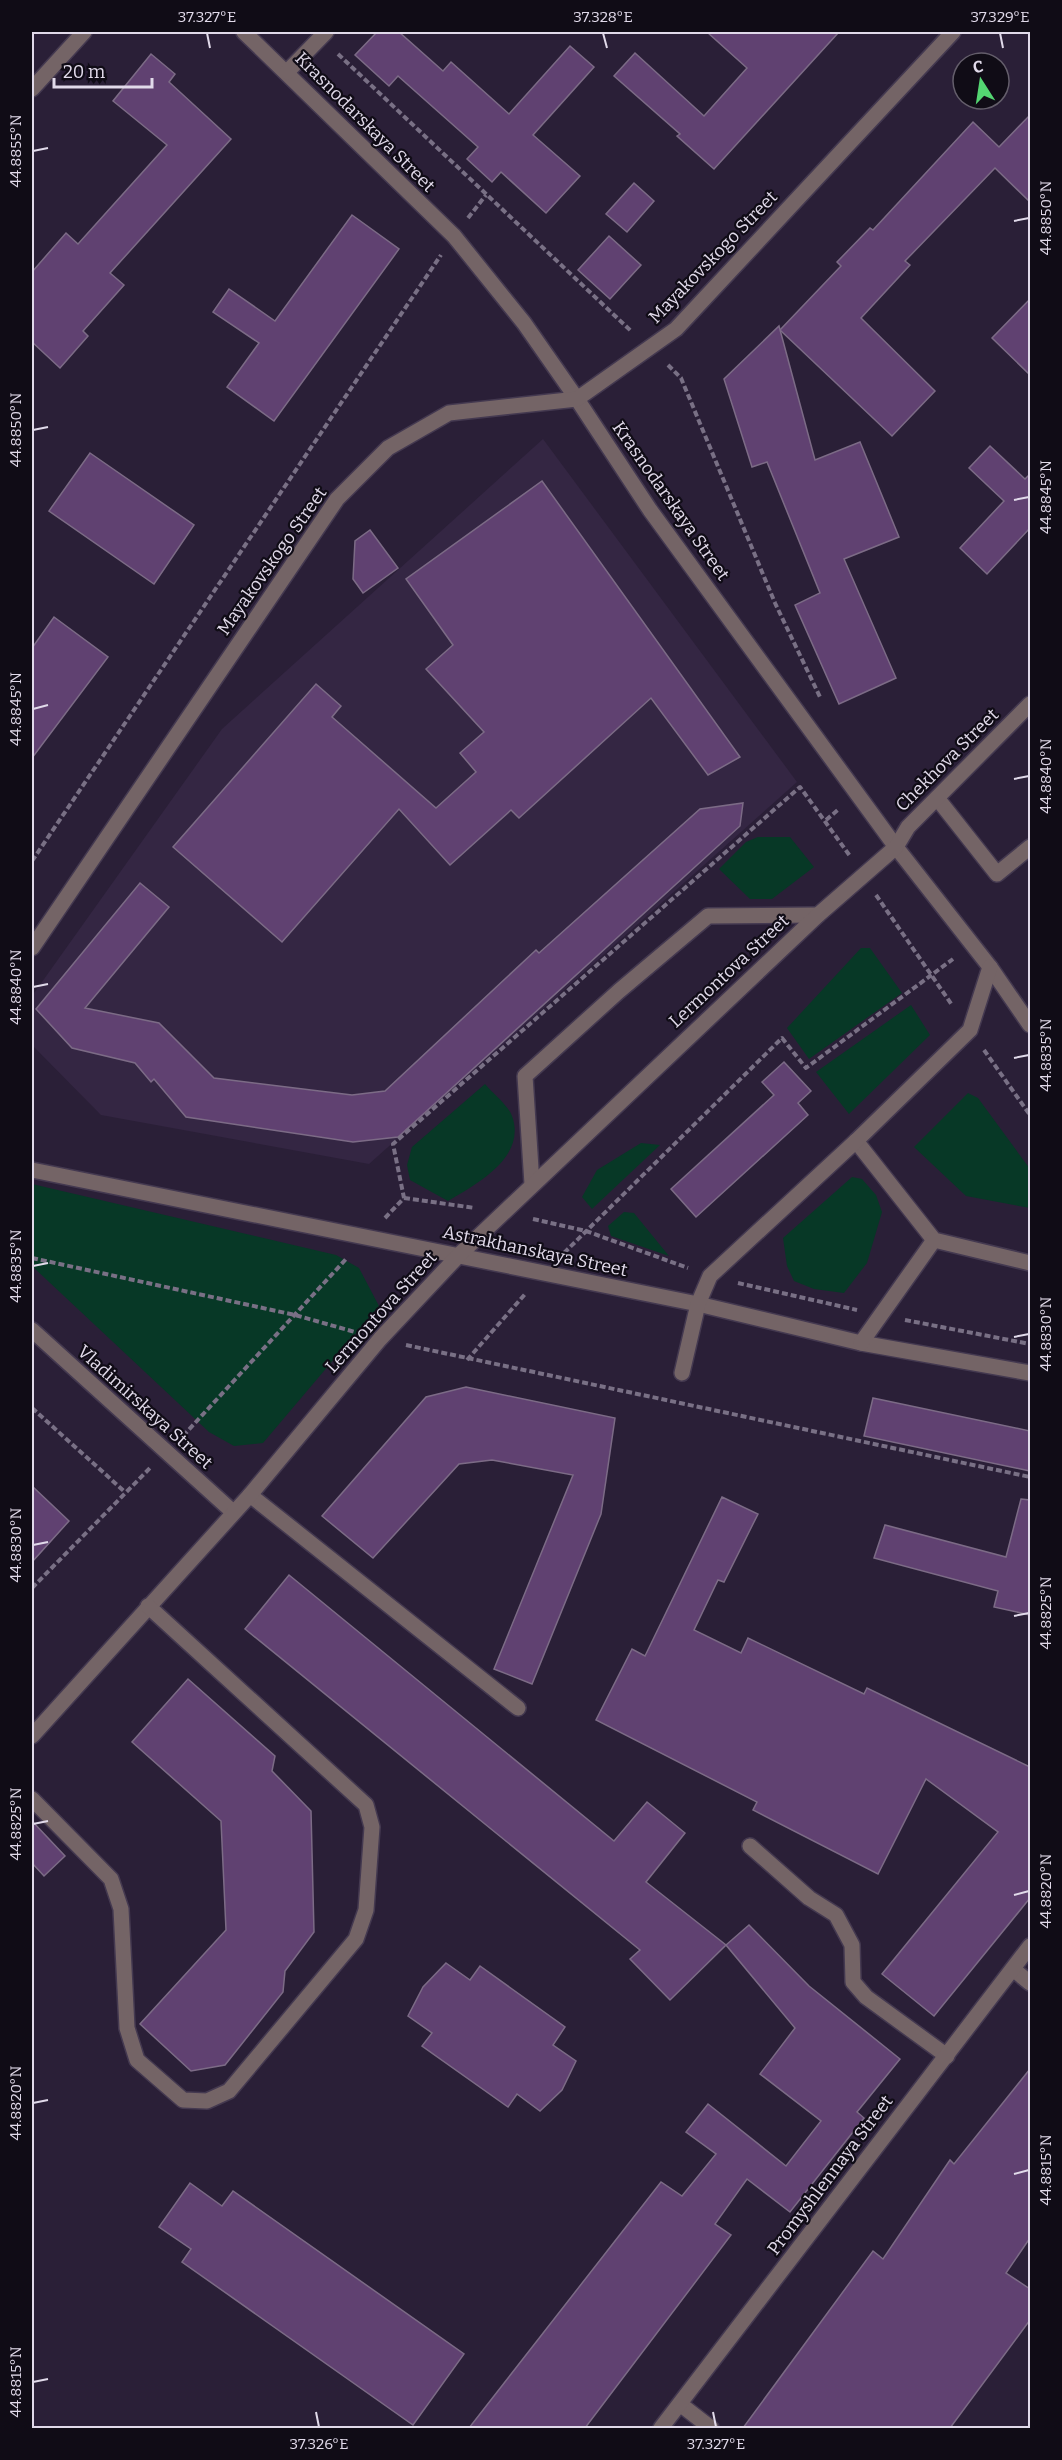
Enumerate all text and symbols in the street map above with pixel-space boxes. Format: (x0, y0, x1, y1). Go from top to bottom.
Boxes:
text: 37.327°E (178, 8, 236, 26)
text: 37.328°E (573, 8, 633, 26)
text: 37.329°E (970, 8, 1030, 26)
street label: Krasnodarskaya Street (290, 47, 440, 197)
scale bar (54, 51, 152, 89)
north arrow (951, 51, 1011, 111)
text: С (971, 56, 985, 77)
text: 20 m (63, 61, 105, 83)
text: 44.8855°N (7, 114, 25, 188)
text: 44.8850°N (1037, 181, 1055, 255)
street label: Mayakovskogo Street (644, 186, 782, 328)
text: 44.8850°N (7, 393, 25, 467)
street label: Krasnodarskaya Street (608, 417, 735, 585)
text: 44.8845°N (1037, 460, 1055, 534)
street label: Mayakovskogo Street (213, 482, 332, 639)
text: 44.8845°N (7, 672, 25, 746)
street label: Chekhova Street (891, 704, 1003, 816)
text: 44.8840°N (1037, 738, 1055, 814)
street label: Lermontova Street (664, 909, 794, 1032)
text: 44.8840°N (7, 949, 25, 1025)
text: 44.8835°N (1037, 1018, 1055, 1092)
street label: Astrakhanskaya Street (441, 1221, 630, 1281)
text: 44.8835°N (7, 1229, 25, 1303)
street label: Lermontova Street (321, 1246, 442, 1377)
text: 44.8830°N (1037, 1296, 1055, 1371)
street label: Vladimirskaya Street (73, 1340, 218, 1474)
text: 44.8830°N (7, 1507, 25, 1582)
text: 44.8825°N (1037, 1576, 1055, 1650)
text: 44.8825°N (7, 1787, 25, 1861)
text: 44.8820°N (1037, 1853, 1055, 1928)
text: 44.8820°N (7, 2065, 25, 2140)
street label: Promyshlennaya Street (763, 2090, 898, 2259)
text: 44.8815°N (1037, 2134, 1055, 2206)
text: 44.8815°N (7, 2346, 25, 2418)
text: 37.326°E (289, 2435, 349, 2453)
text: 37.327°E (687, 2435, 745, 2453)

